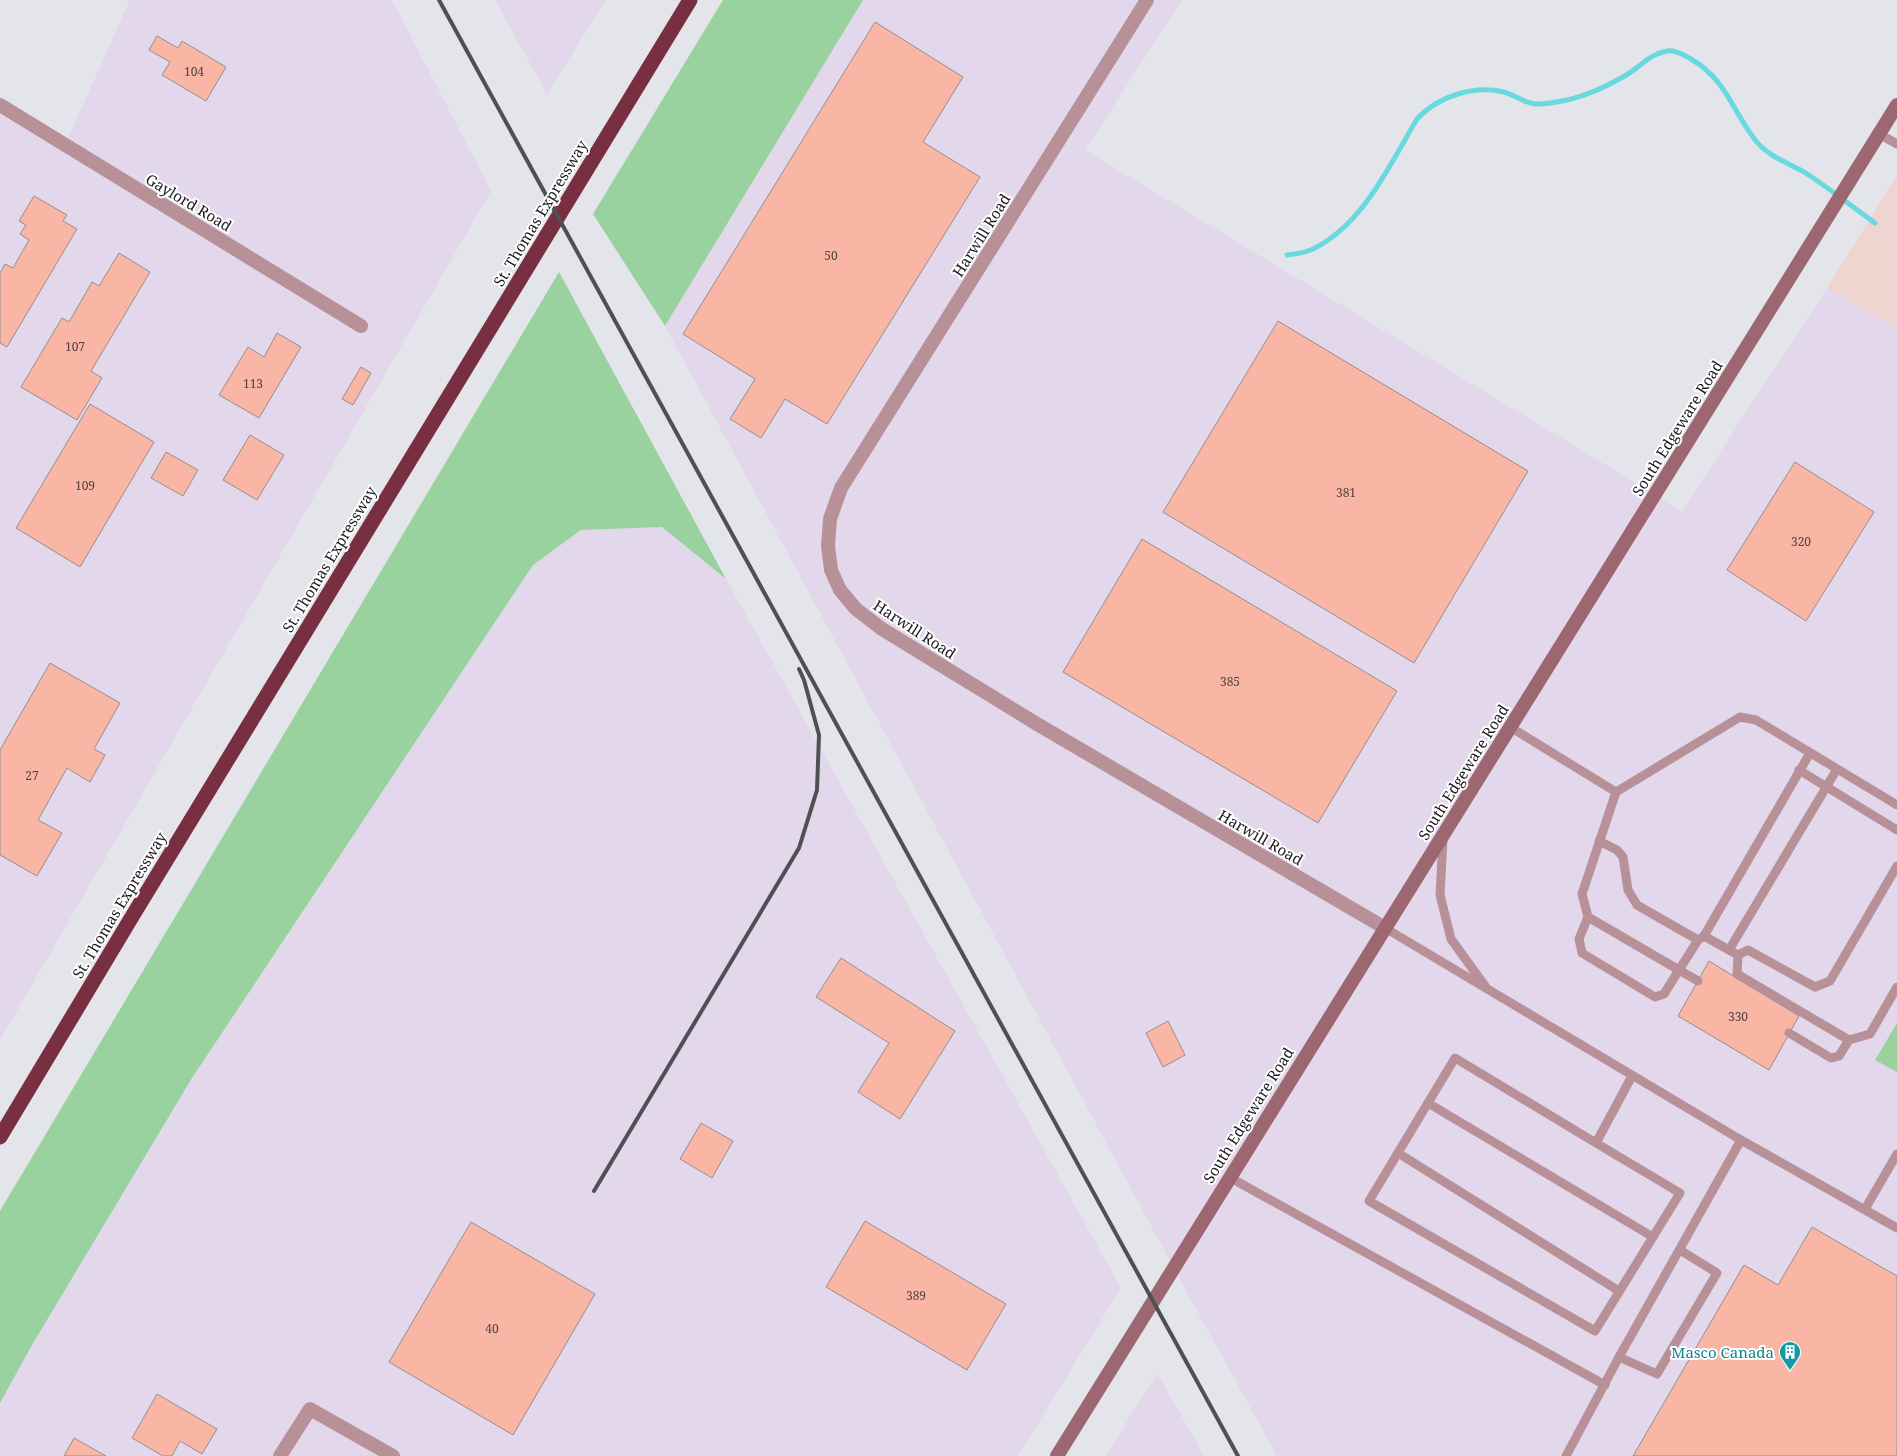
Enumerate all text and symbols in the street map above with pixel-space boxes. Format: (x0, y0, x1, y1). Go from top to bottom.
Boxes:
house number: 104 (184, 63, 204, 80)
street label: St. Thomas Expressway (488, 136, 592, 290)
street label: Gaylord Road (142, 168, 236, 236)
street label: Harwill Road (947, 190, 1015, 280)
house number: 50 (824, 247, 838, 264)
house number: 107 (65, 338, 85, 355)
street label: South Edgeware Road (1627, 356, 1727, 500)
house number: 113 (243, 375, 263, 392)
house number: 109 (75, 477, 95, 494)
street label: St. Thomas Expressway (277, 482, 381, 636)
house number: 381 (1336, 484, 1356, 501)
house number: 320 (1791, 533, 1811, 550)
street label: Harwill Road (870, 595, 960, 663)
house number: 385 (1220, 673, 1240, 690)
street label: South Edgeware Road (1413, 700, 1513, 844)
house number: 27 (25, 767, 39, 784)
street label: Harwill Road (1215, 805, 1307, 869)
street label: St. Thomas Expressway (67, 828, 171, 982)
house number: 330 (1728, 1008, 1748, 1025)
street label: South Edgeware Road (1198, 1043, 1298, 1187)
house number: 389 (906, 1287, 926, 1304)
house number: 40 (485, 1320, 499, 1337)
building icon: Masco Canada (1778, 1340, 1802, 1371)
place label: Masco Canada (1671, 1342, 1774, 1362)

